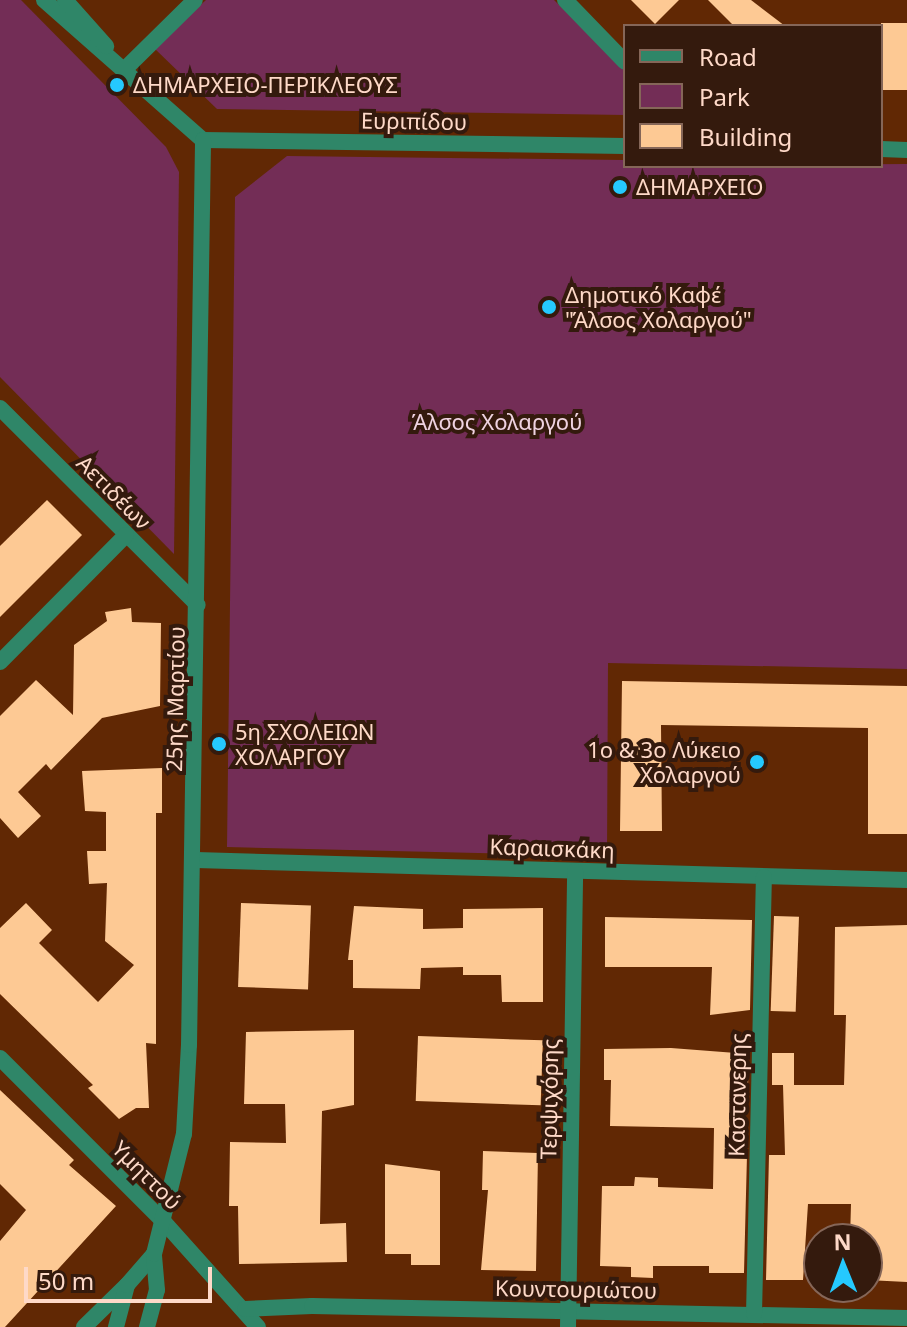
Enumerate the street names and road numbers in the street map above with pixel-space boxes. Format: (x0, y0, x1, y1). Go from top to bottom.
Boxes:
street label: Ευριπίδου (361, 107, 467, 135)
street label: Αετιδέων (72, 450, 156, 534)
street label: 25ης Μαρτίου (161, 626, 189, 772)
street label: Καραισκάκη (489, 833, 615, 863)
street label: Καστανερης (723, 1033, 751, 1157)
street label: Τερψιχόρης (535, 1038, 563, 1160)
street label: Υμηττού (107, 1135, 187, 1215)
street label: Κουντουριώτου (495, 1274, 657, 1304)

